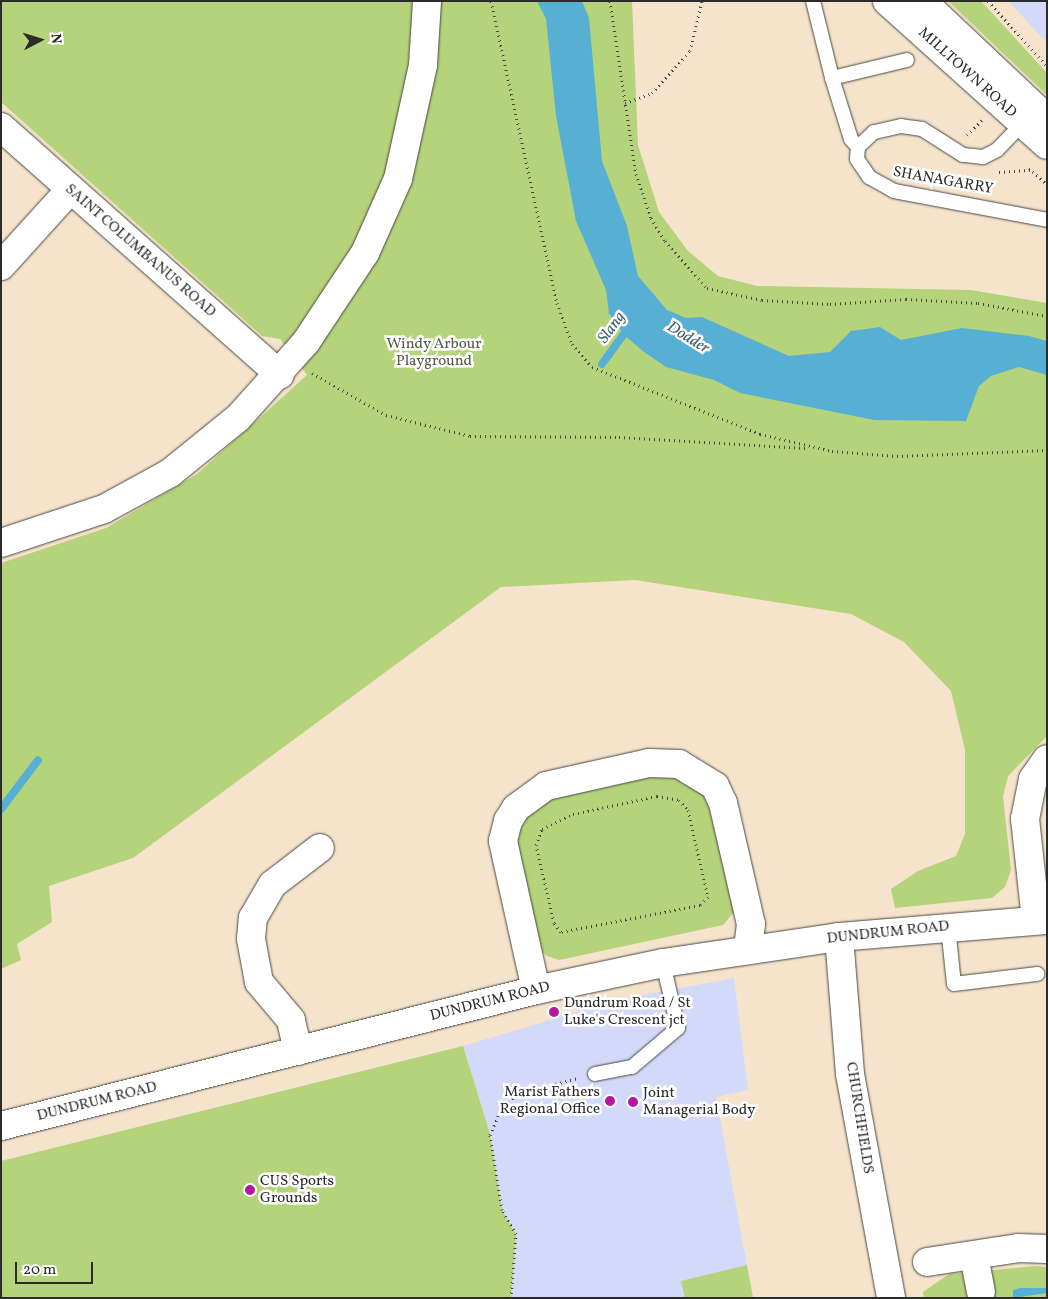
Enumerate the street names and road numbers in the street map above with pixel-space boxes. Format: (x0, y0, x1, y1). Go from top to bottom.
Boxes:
street label: MILLTOWN ROAD (914, 24, 1020, 122)
street label: SHANAGARRY (891, 163, 995, 199)
street label: SAINT COLUMBANUS ROAD (61, 180, 219, 322)
street label: DUNDRUM ROAD (826, 918, 950, 948)
street label: DUNDRUM ROAD (428, 978, 552, 1026)
street label: CHURCHFIELDS (841, 1061, 877, 1175)
street label: DUNDRUM ROAD (35, 1078, 159, 1126)

